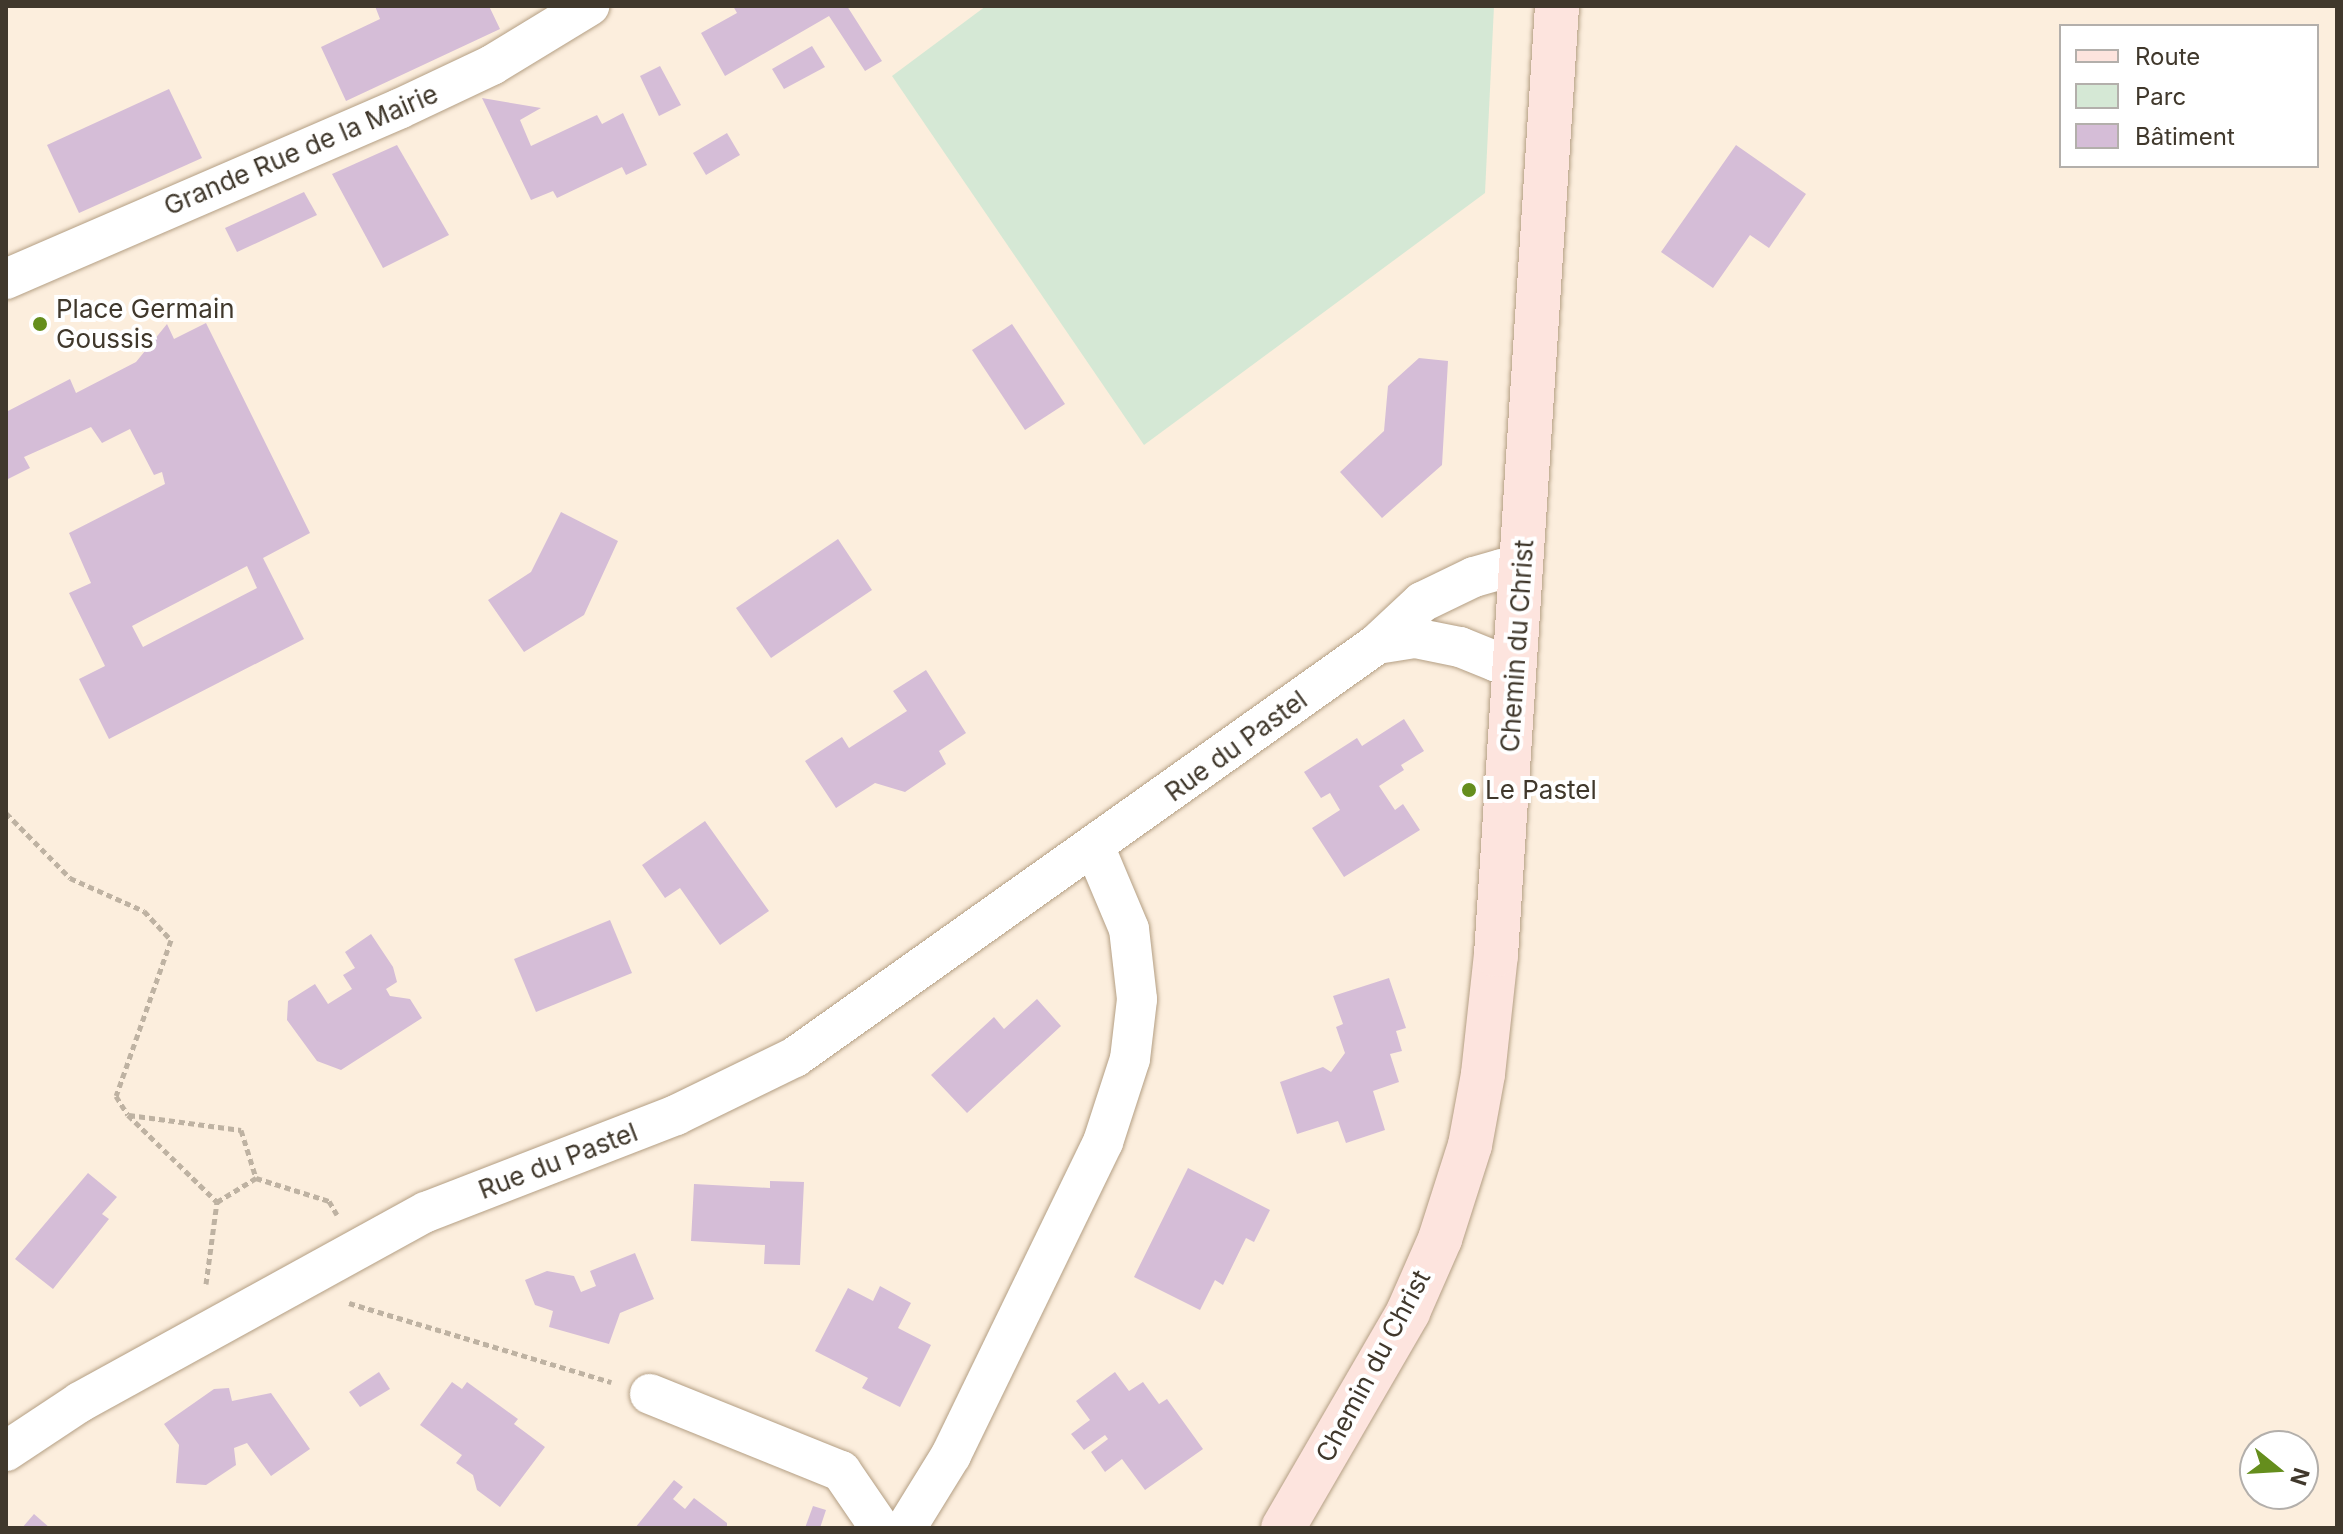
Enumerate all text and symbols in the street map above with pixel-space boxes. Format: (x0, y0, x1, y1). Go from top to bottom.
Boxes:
legend (2059, 24, 2319, 168)
text: Route (2135, 42, 2200, 71)
street label: Grande Rue de la Mairie (159, 78, 443, 222)
text: Parc (2135, 82, 2186, 111)
text: Bâtiment (2135, 122, 2235, 151)
place label: Place Germain Goussis (56, 293, 235, 354)
marker: Place Germain Goussis (31, 315, 49, 333)
street label: Chemin du Christ (1494, 539, 1540, 753)
street label: Rue du Pastel (1159, 684, 1313, 808)
place label: Le Pastel (1485, 774, 1597, 806)
marker: Le Pastel (1460, 781, 1478, 799)
street label: Rue du Pastel (474, 1116, 642, 1206)
street label: Chemin du Christ (1309, 1265, 1437, 1467)
north arrow (2239, 1430, 2319, 1510)
text: N (2285, 1465, 2315, 1489)

